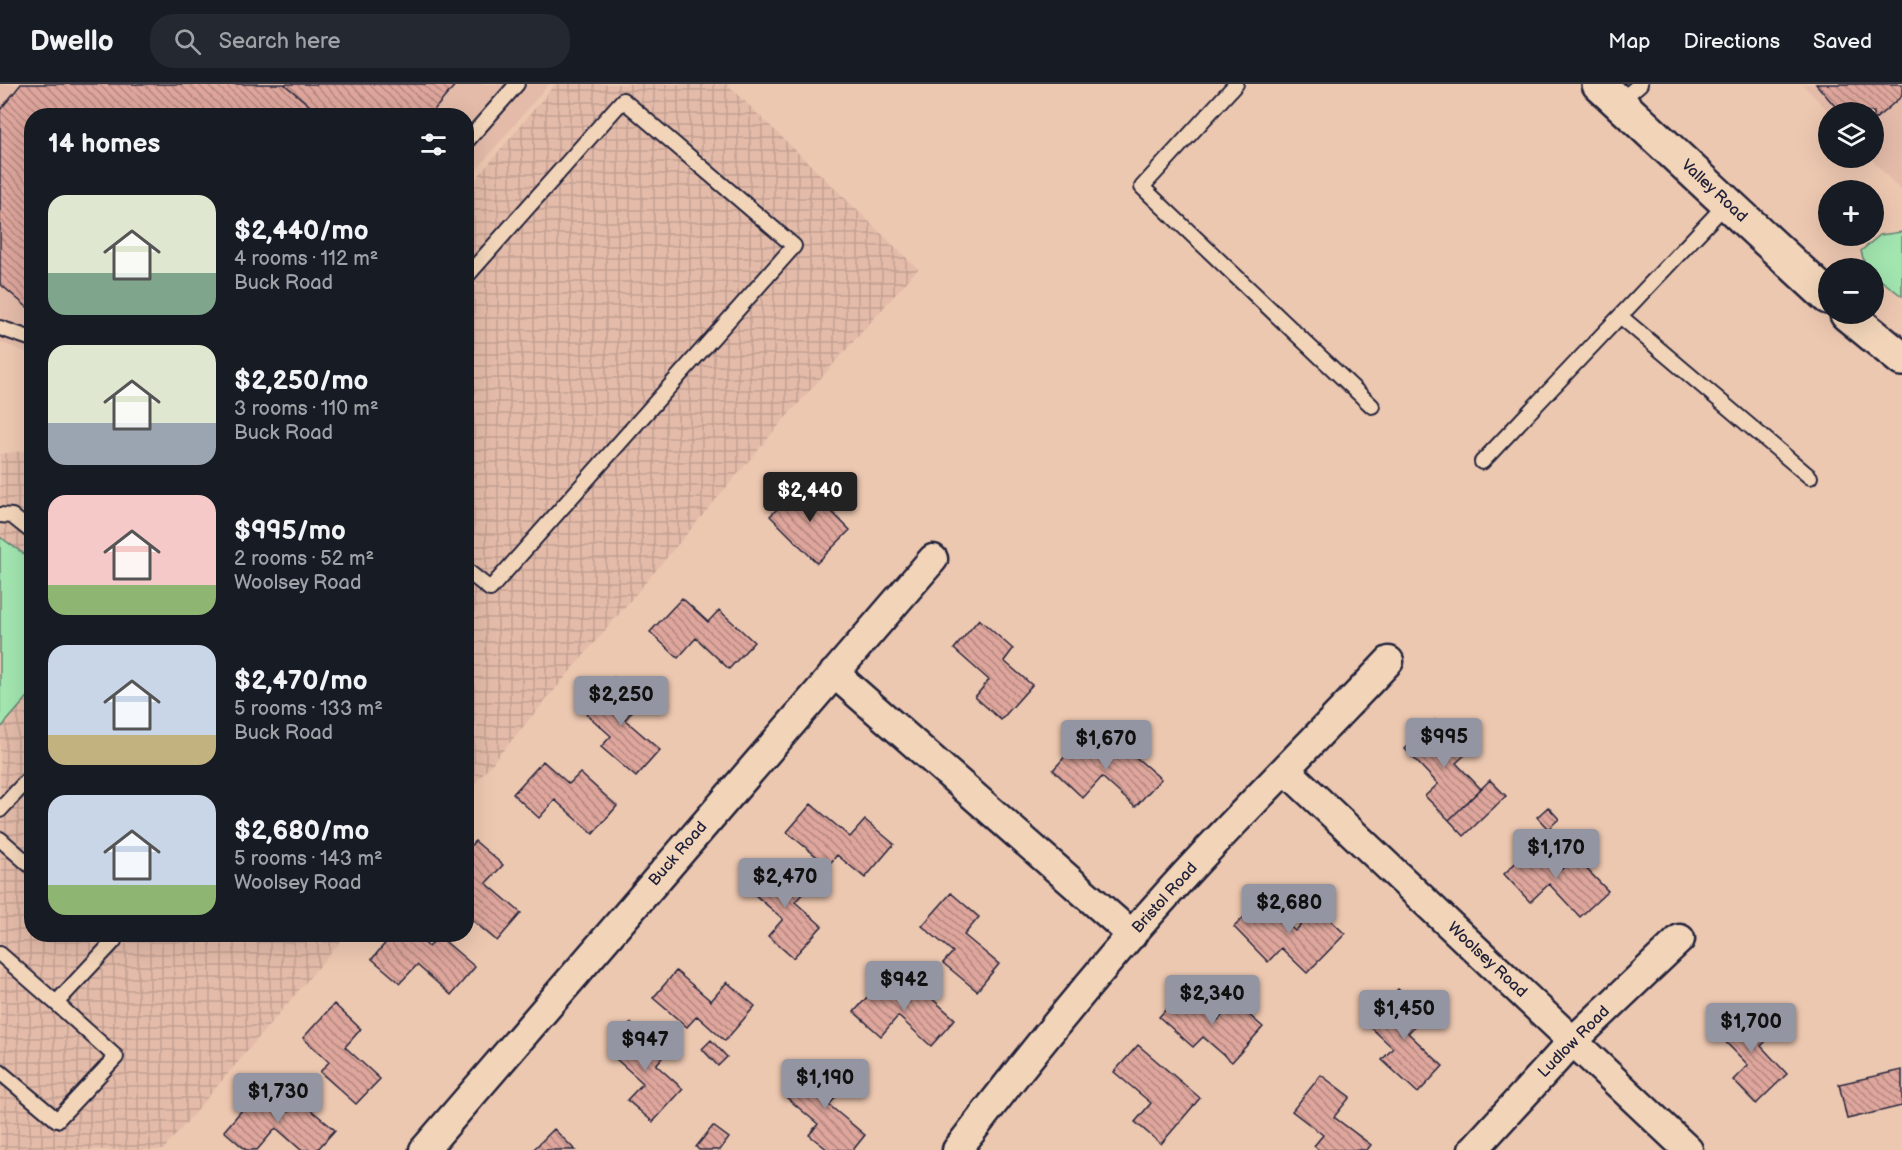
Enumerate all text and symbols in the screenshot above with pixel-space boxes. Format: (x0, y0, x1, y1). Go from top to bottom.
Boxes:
search box (150, 14, 570, 68)
text: Dwello (30, 25, 114, 58)
icon: search (171, 25, 204, 58)
text: Search here (219, 28, 341, 55)
text: Map (1608, 29, 1651, 54)
text: Directions (1684, 29, 1780, 54)
text: Saved (1813, 29, 1872, 54)
map controls (1818, 102, 1884, 324)
button: layers (1818, 102, 1884, 168)
icon: filters (417, 128, 450, 161)
text: 14 homes (48, 129, 160, 160)
street label: Valley Road (1677, 156, 1751, 226)
button: + (1818, 180, 1884, 246)
text: $2,440/mo (234, 216, 368, 247)
icon: home (96, 219, 168, 291)
text: 4 rooms · 112 m² (234, 247, 378, 271)
button: − (1818, 258, 1884, 324)
text: Buck Road (234, 271, 333, 295)
text: $2,250/mo (234, 366, 368, 397)
icon: home (96, 369, 168, 441)
text: 3 rooms · 110 m² (234, 397, 379, 421)
text: Buck Road (234, 421, 333, 445)
pin: $2,440 (761, 472, 859, 523)
text: $2,440 (777, 479, 843, 503)
text: $995/mo (234, 516, 346, 547)
icon: home (96, 519, 168, 591)
text: 2 rooms · 52 m² (234, 547, 374, 571)
text: Woolsey Road (234, 571, 361, 595)
text: $2,470/mo (234, 666, 368, 697)
icon: home (96, 669, 168, 741)
pin: $2,250 (572, 676, 670, 727)
text: $2,250 (588, 683, 654, 707)
text: 5 rooms · 133 m² (234, 697, 383, 721)
pin: $995 (1408, 718, 1480, 769)
pin: $1,670 (1057, 720, 1155, 771)
text: Buck Road (234, 721, 333, 745)
text: $995 (1420, 725, 1468, 749)
text: $1,670 (1075, 727, 1137, 751)
text: $2,680/mo (234, 816, 369, 847)
street label: Buck Road (645, 818, 711, 890)
icon: home (96, 819, 168, 891)
pin: $1,170 (1507, 829, 1605, 880)
text: $1,170 (1527, 836, 1585, 860)
text: 5 rooms · 143 m² (234, 847, 383, 871)
pin: $2,470 (736, 858, 834, 909)
street label: Bristol Road (1128, 859, 1202, 937)
text: $2,470 (753, 865, 817, 889)
text: Woolsey Road (234, 871, 361, 895)
pin: $2,680 (1240, 884, 1338, 935)
text: $2,680 (1256, 891, 1322, 915)
street label: Woolsey Road (1443, 918, 1531, 1002)
pin: $942 (868, 961, 940, 1012)
text: $942 (880, 968, 928, 992)
pin: $2,340 (1163, 975, 1261, 1026)
text: $2,340 (1179, 982, 1245, 1006)
pin: $1,450 (1355, 990, 1453, 1041)
text: $1,450 (1373, 997, 1435, 1021)
street label: Ludlow Road (1534, 1002, 1614, 1082)
pin: $1,700 (1702, 1003, 1800, 1054)
text: $1,700 (1720, 1010, 1782, 1034)
pin: $947 (609, 1021, 681, 1072)
text: $947 (621, 1028, 669, 1052)
pin: $1,190 (776, 1059, 874, 1110)
text: $1,190 (796, 1066, 854, 1090)
pin: $1,730 (229, 1073, 327, 1124)
text: $1,730 (247, 1080, 309, 1104)

